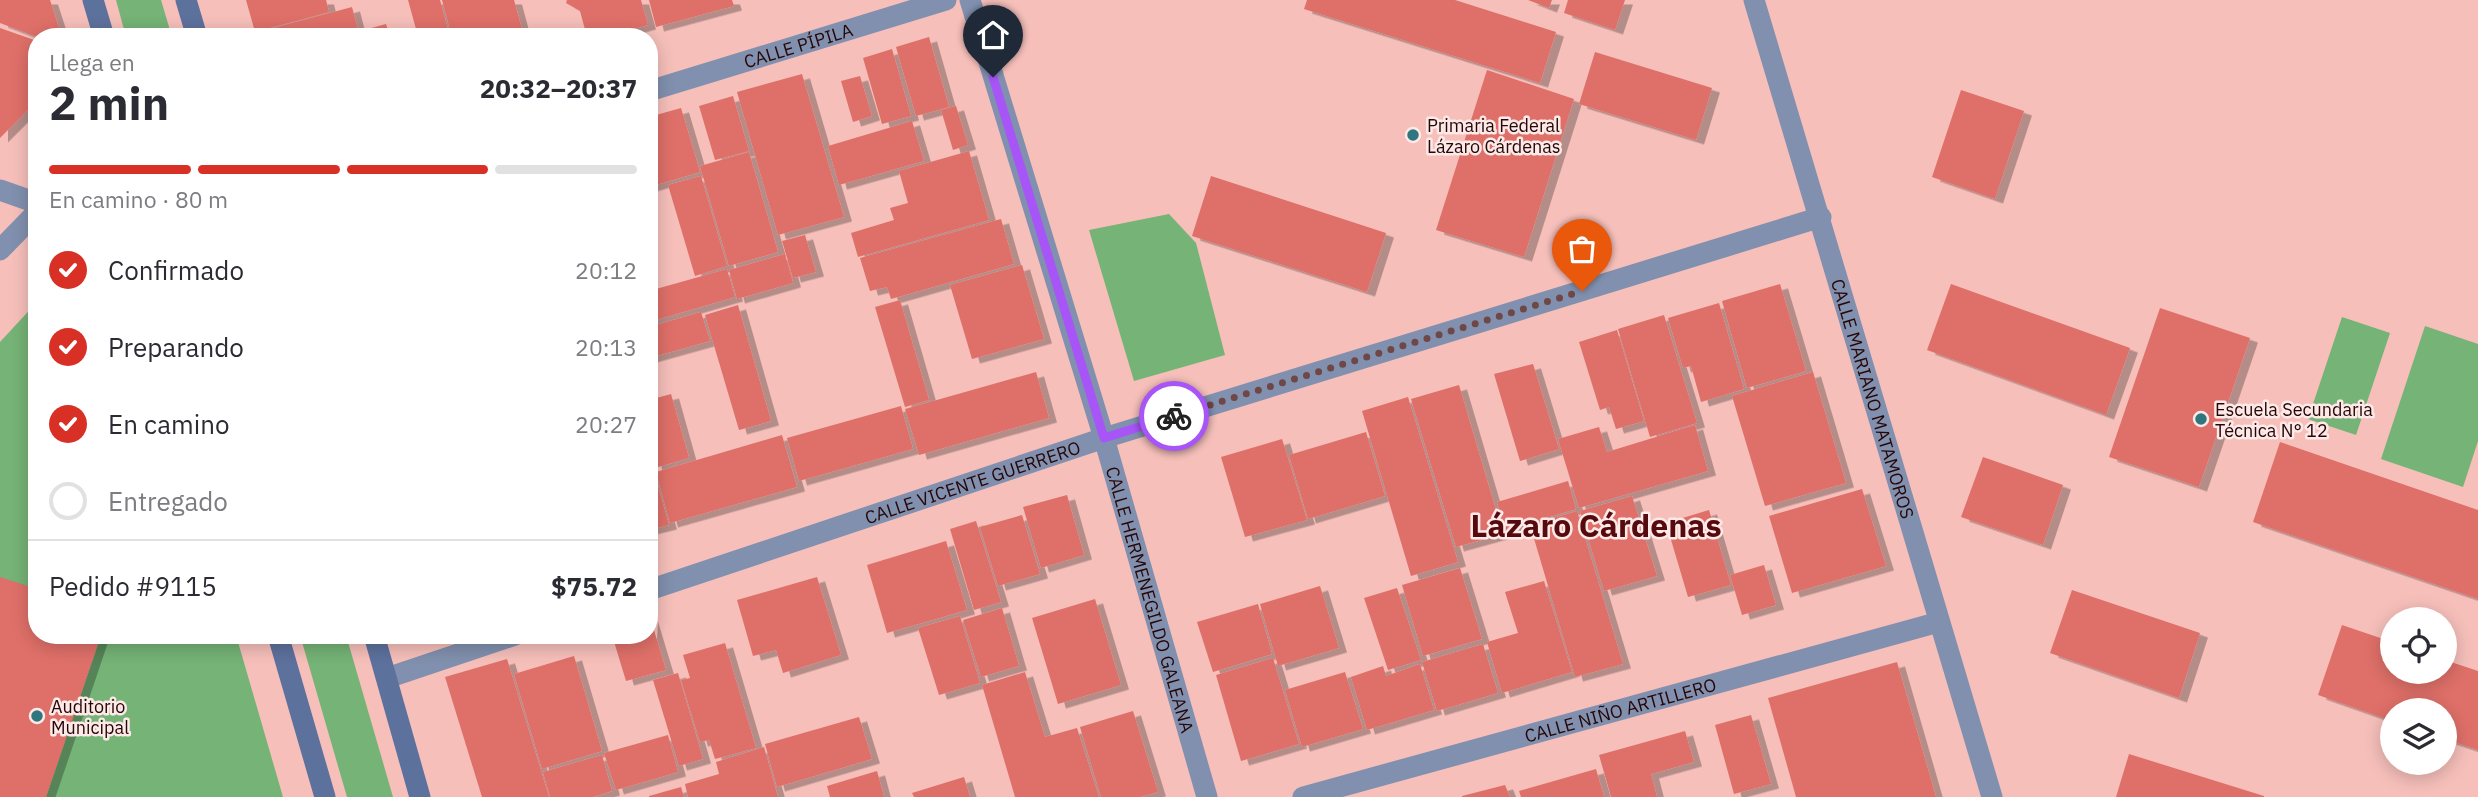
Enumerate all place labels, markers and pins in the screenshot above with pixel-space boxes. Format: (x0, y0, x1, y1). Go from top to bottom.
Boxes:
pin (963, 5, 1023, 77)
place label: Primaria Federal Lázaro Cárdenas (1427, 114, 1561, 158)
marker: Primaria Federal Lázaro Cárdenas (1405, 127, 1421, 143)
pin (1552, 219, 1612, 291)
place label: Escuela Secundaria Técnica N° 12 (2215, 398, 2373, 442)
marker: Escuela Secundaria Técnica N° 12 (2193, 411, 2209, 427)
place label: Auditorio Municipal (51, 695, 129, 739)
marker: Auditorio Municipal (29, 708, 45, 724)

